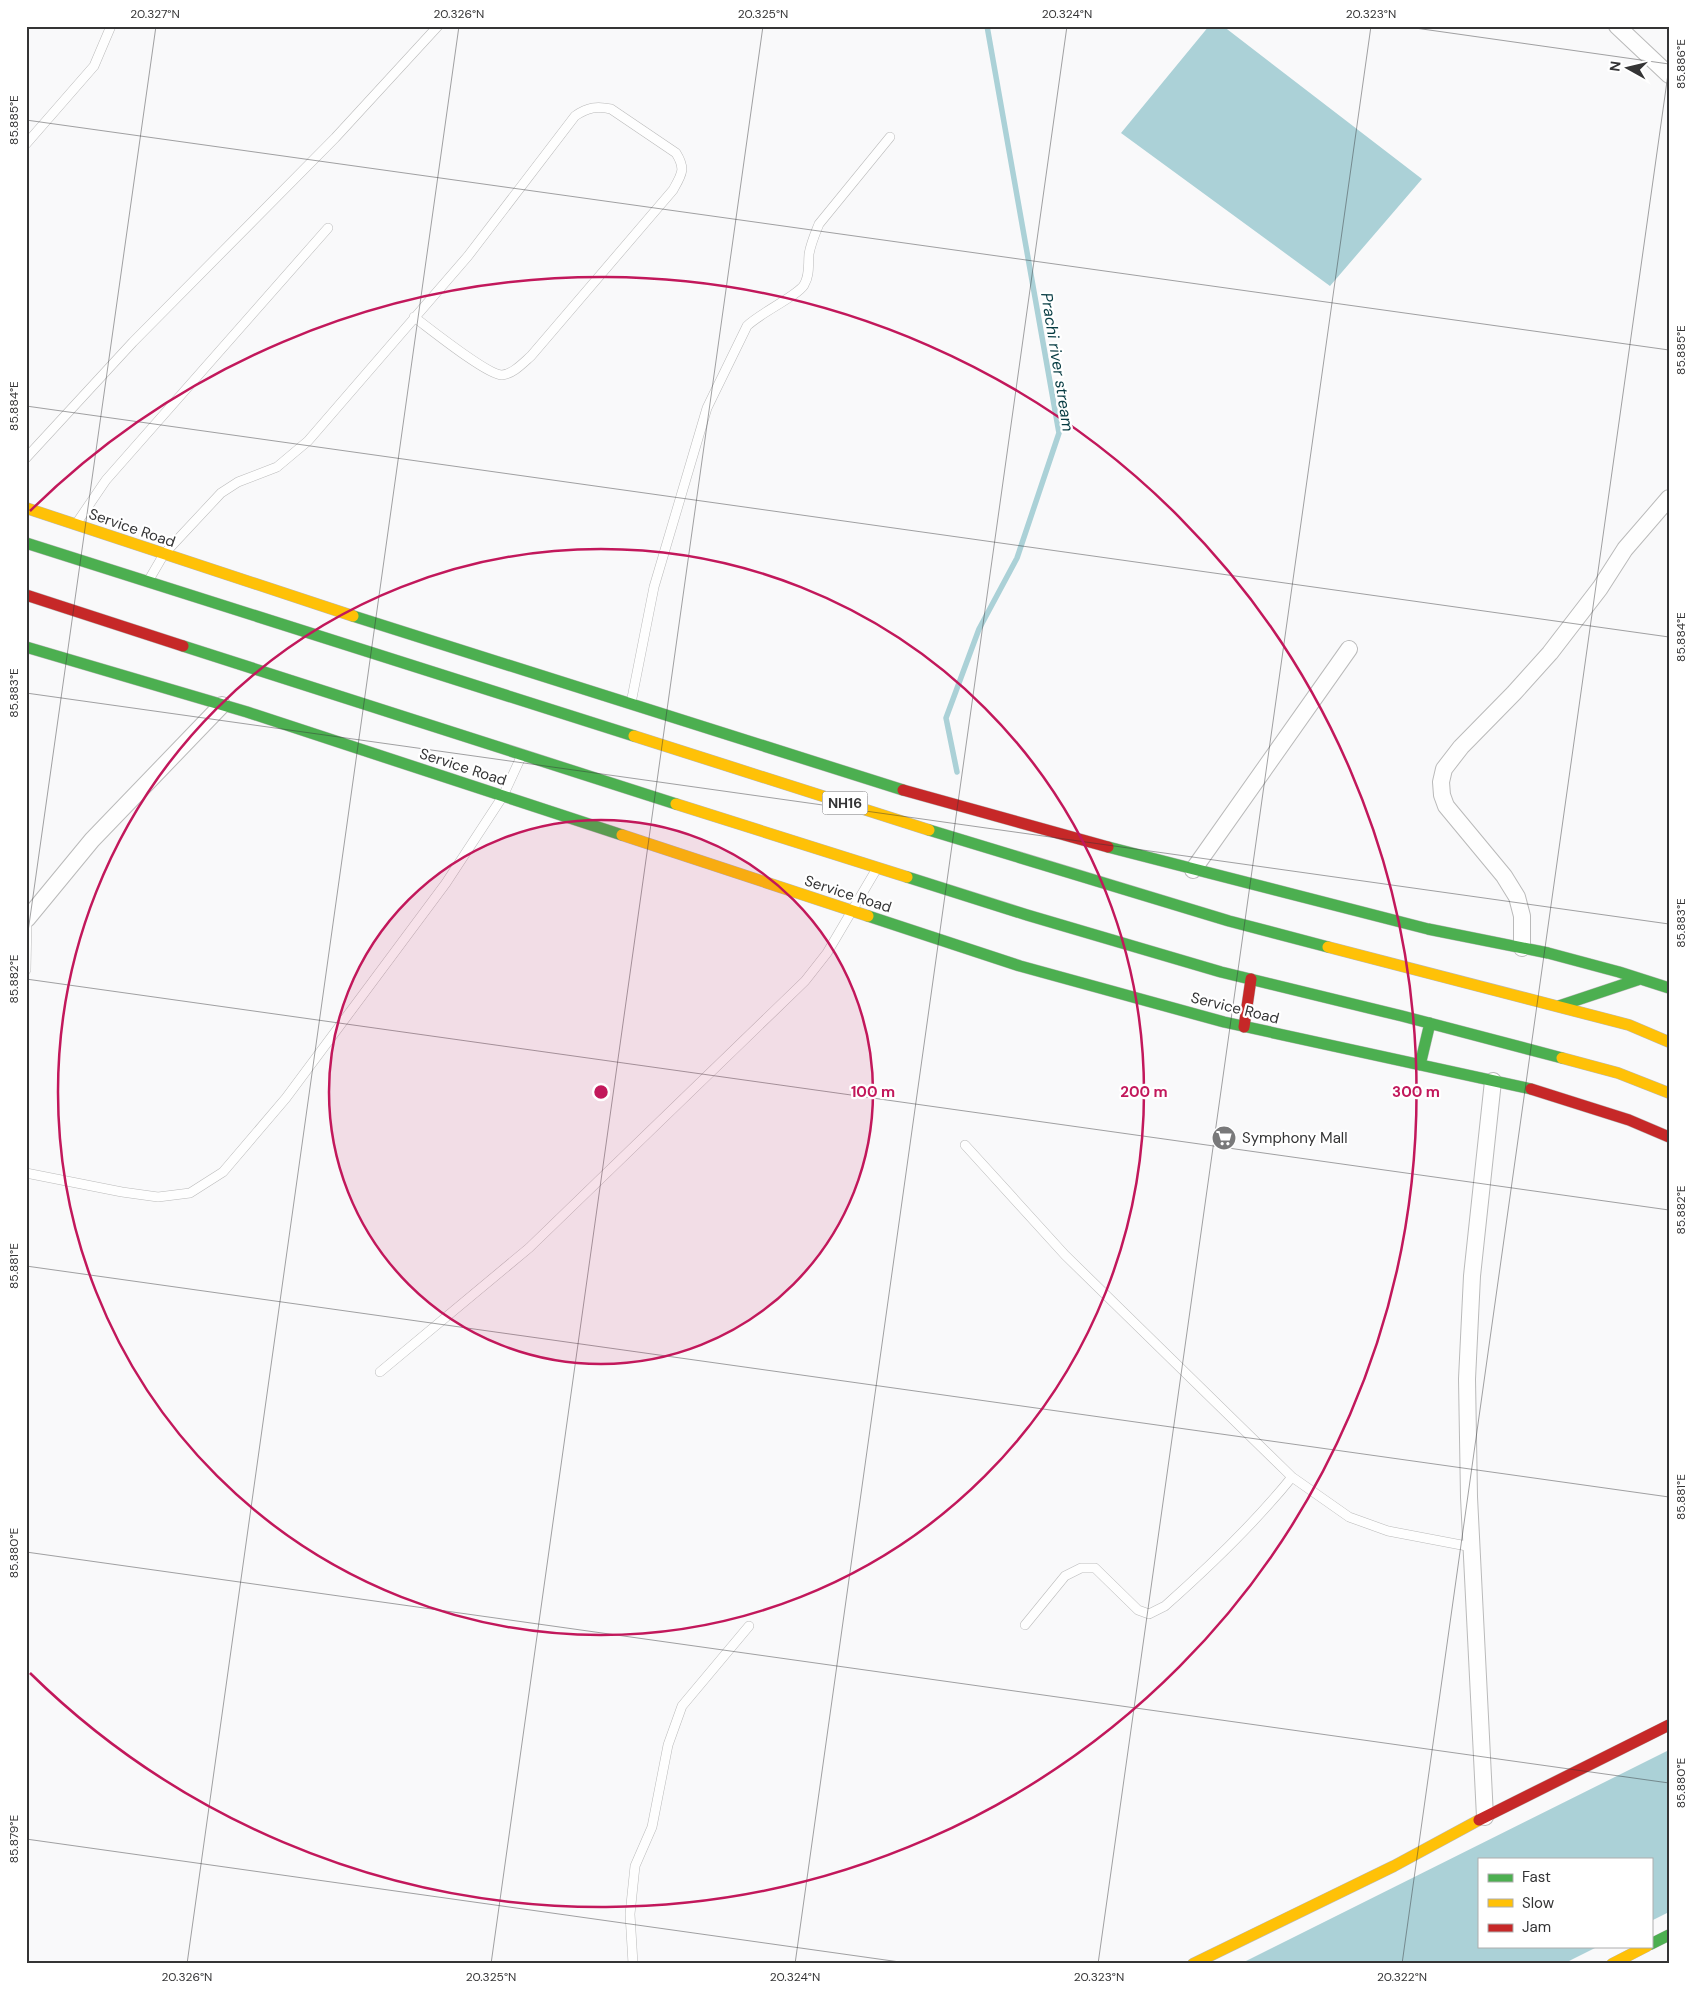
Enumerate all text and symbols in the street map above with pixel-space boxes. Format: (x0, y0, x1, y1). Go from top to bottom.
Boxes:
text: 20.327°N (130, 6, 180, 22)
text: 20.326°N (434, 6, 484, 22)
text: 20.325°N (738, 6, 788, 22)
text: 20.324°N (1042, 6, 1092, 22)
text: 20.323°N (1346, 6, 1396, 22)
text: 85.886°E (1673, 39, 1689, 89)
north arrow (1602, 42, 1652, 92)
text: N (1606, 60, 1625, 73)
text: 85.885°E (6, 95, 22, 145)
water label: Prachi river stream (1036, 291, 1079, 433)
text: 85.885°E (1673, 325, 1689, 375)
text: 85.884°E (6, 381, 22, 431)
street label: Service Road (86, 504, 178, 552)
text: 85.884°E (1673, 612, 1689, 662)
text: 85.883°E (6, 668, 22, 718)
street label: Service Road (417, 744, 509, 790)
road number: NH16 (822, 791, 868, 814)
street label: Service Road (802, 871, 894, 917)
text: 85.883°E (1673, 898, 1689, 948)
text: 85.882°E (6, 954, 22, 1004)
street label: Service Road (1189, 987, 1281, 1029)
text: 100 m (851, 1082, 895, 1102)
text: 200 m (1120, 1082, 1168, 1102)
text: 300 m (1392, 1082, 1440, 1102)
centre of rings (592, 1083, 610, 1101)
supermarket icon: Symphony Mall (1211, 1125, 1237, 1151)
place label: Symphony Mall (1242, 1128, 1348, 1148)
text: 85.882°E (1673, 1185, 1689, 1235)
text: 85.881°E (6, 1243, 22, 1289)
text: 85.881°E (1673, 1474, 1689, 1520)
text: 85.880°E (6, 1527, 22, 1578)
text: 85.880°E (1673, 1757, 1689, 1808)
text: 85.879°E (6, 1815, 22, 1863)
legend (1478, 1858, 1652, 1948)
text: Fast (1522, 1867, 1551, 1887)
text: Slow (1522, 1893, 1555, 1913)
text: Jam (1522, 1917, 1551, 1937)
text: 20.326°N (162, 1969, 212, 1985)
text: 20.325°N (466, 1969, 516, 1985)
text: 20.324°N (770, 1969, 820, 1985)
text: 20.323°N (1074, 1969, 1124, 1985)
text: 20.322°N (1377, 1969, 1427, 1985)

